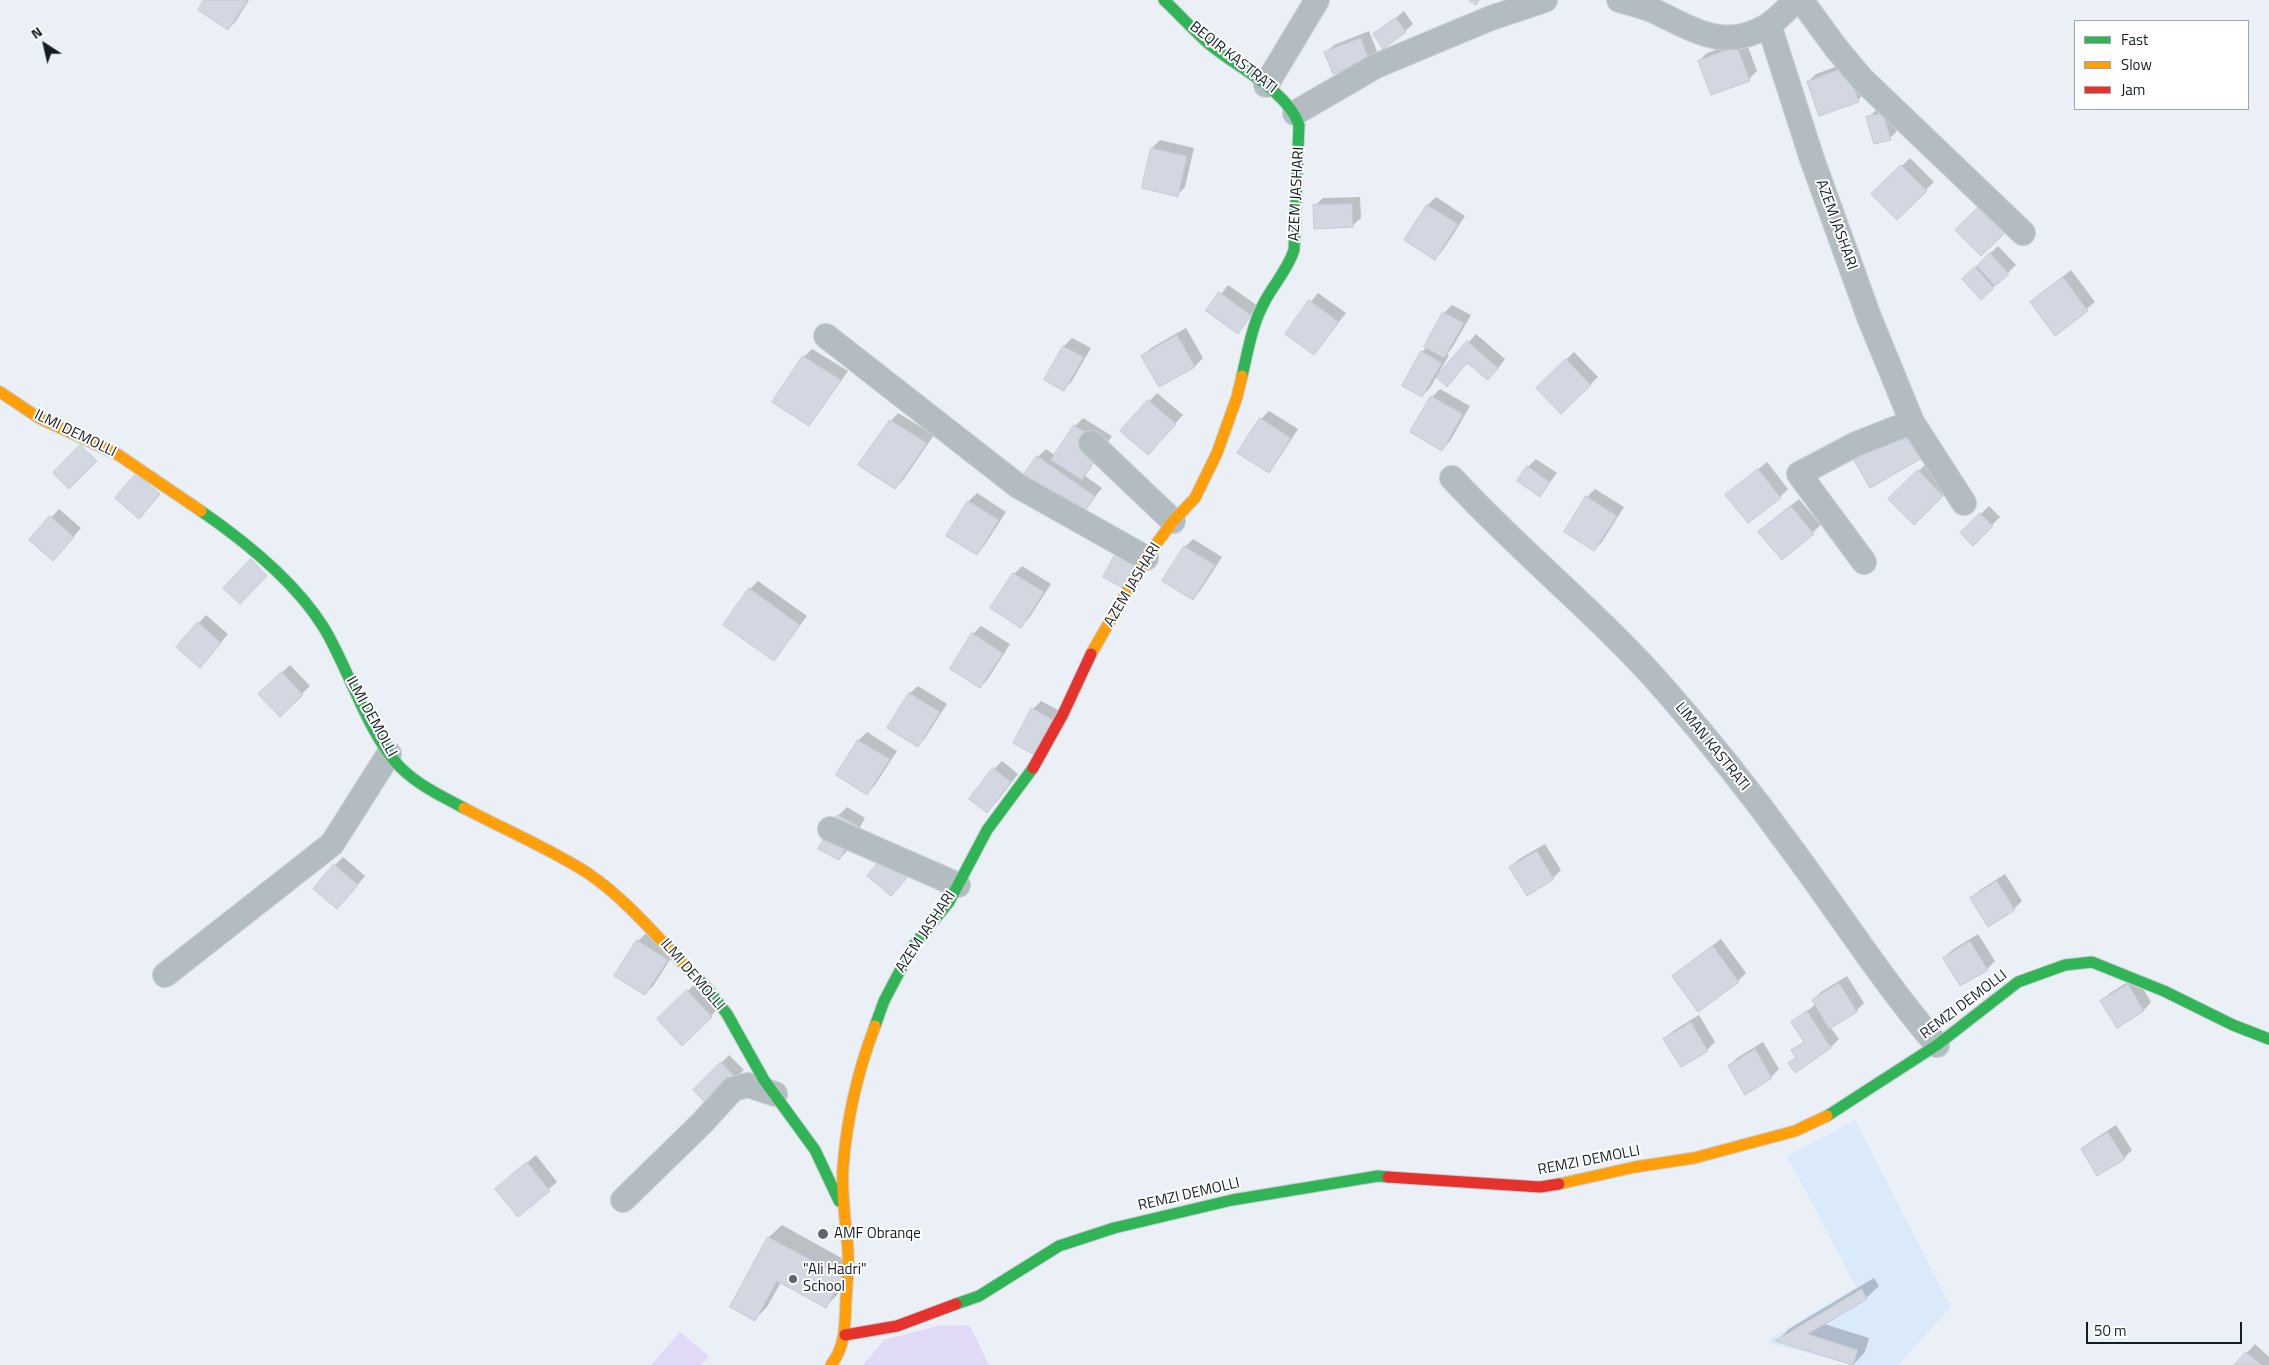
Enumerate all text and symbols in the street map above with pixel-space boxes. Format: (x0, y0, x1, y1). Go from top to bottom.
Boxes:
street label: BEQIR KASTRATI (1186, 18, 1280, 98)
north arrow (20, 20, 70, 70)
legend (2074, 20, 2249, 110)
text: N (26, 21, 46, 44)
text: Fast (2121, 28, 2148, 51)
text: Slow (2121, 53, 2152, 76)
text: Jam (2121, 78, 2145, 101)
street label: AZEM JASHARI (1286, 146, 1308, 242)
street label: AZEM JASHARI (1811, 178, 1861, 272)
street label: ILMI DEMOLLI (31, 406, 119, 462)
street label: AZEM JASHARI (1101, 540, 1165, 630)
street label: ILMI DEMOLLI (342, 674, 400, 760)
street label: LIMAN KASTRATI (1671, 699, 1753, 795)
street label: AZEM JASHARI (892, 888, 960, 976)
street label: ILMI DEMOLLI (656, 936, 728, 1014)
street label: REMZI DEMOLLI (1917, 967, 2011, 1043)
street label: REMZI DEMOLLI (1536, 1142, 1642, 1180)
street label: REMZI DEMOLLI (1136, 1175, 1242, 1215)
place label: AMF Obranqe (834, 1225, 921, 1243)
marker: AMF Obranqe (816, 1227, 830, 1241)
place label: "Ali Hadri" School (803, 1261, 867, 1296)
marker: "Ali Hadri" School (787, 1273, 799, 1285)
scale bar (2089, 1312, 2245, 1344)
text: 50 m (2094, 1319, 2127, 1342)

